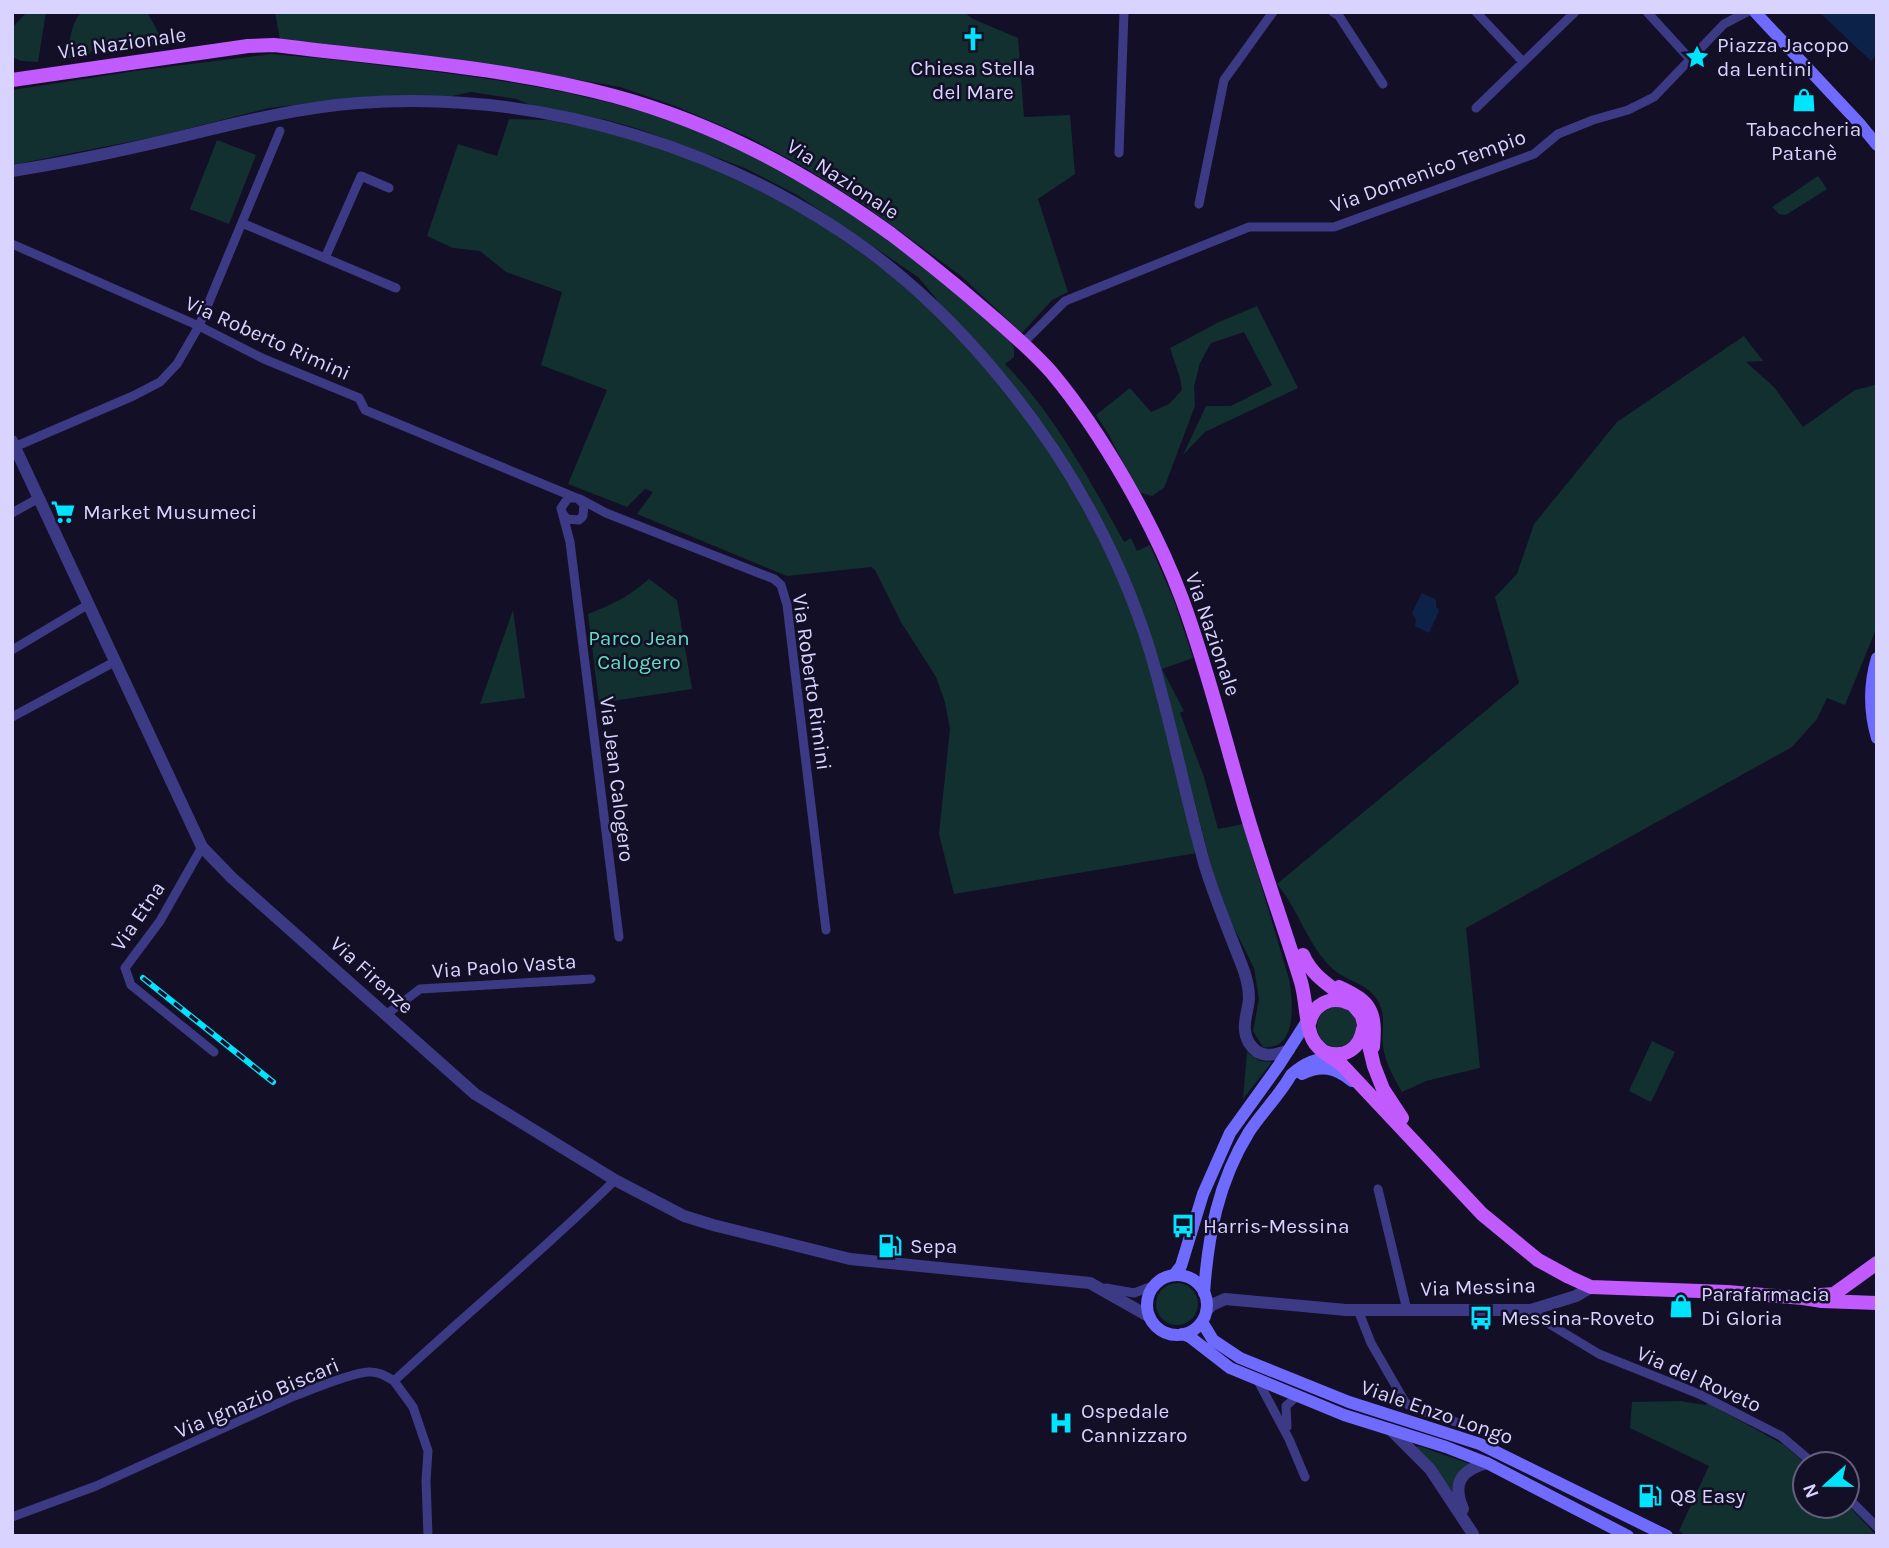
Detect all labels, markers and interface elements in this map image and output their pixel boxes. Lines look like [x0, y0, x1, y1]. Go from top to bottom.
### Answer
street label: Via Nazionale [56, 22, 188, 64]
church icon: Chiesa Stella del Mare [959, 25, 987, 53]
place label: Piazza Jacopo da Lentini [1717, 33, 1849, 81]
place icon: Piazza Jacopo da Lentini [1683, 43, 1711, 71]
place label: Chiesa Stella del Mare [911, 56, 1035, 104]
shop icon: Tabaccheria Patanè [1790, 86, 1818, 114]
place label: Tabaccheria Patanè [1747, 117, 1861, 165]
street label: Via Domenico Tempio [1327, 124, 1529, 218]
street label: Via Nazionale [782, 134, 904, 224]
street label: Via Roberto Rimini [182, 291, 354, 385]
supermarket icon: Market Musumeci [49, 498, 77, 526]
place label: Market Musumeci [83, 500, 257, 524]
street label: Via Nazionale [1181, 569, 1245, 699]
street label: Via Roberto Rimini [788, 592, 836, 772]
park label: Parco Jean Calogero [588, 626, 690, 674]
street label: Via Jean Calogero [595, 695, 639, 863]
street label: Via Etna [106, 877, 170, 955]
street label: Via Firenze [325, 931, 419, 1019]
street label: Via Paolo Vasta [431, 949, 577, 983]
bus stop icon: Harris-Messina [1169, 1212, 1197, 1240]
place label: Harris-Messina [1203, 1214, 1350, 1238]
fuel station icon: Sepa [876, 1232, 904, 1260]
place label: Sepa [910, 1234, 957, 1258]
street label: Via Messina [1420, 1273, 1536, 1301]
place label: Parafarmacia Di Gloria [1701, 1282, 1830, 1330]
shop icon: Parafarmacia Di Gloria [1667, 1292, 1695, 1320]
bus stop icon: Messina-Roveto [1467, 1304, 1495, 1332]
place label: Messina-Roveto [1501, 1306, 1655, 1330]
street label: Via del Roveto [1633, 1341, 1765, 1417]
street label: Via Ignazio Biscari [171, 1353, 343, 1443]
street label: Viale Enzo Longo [1358, 1375, 1516, 1449]
place label: Ospedale Cannizzaro [1081, 1399, 1188, 1447]
hospital icon: Ospedale Cannizzaro [1047, 1409, 1075, 1437]
north arrow [1791, 1450, 1861, 1520]
text: N [1798, 1480, 1824, 1501]
fuel station icon: Q8 Easy [1636, 1482, 1664, 1510]
place label: Q8 Easy [1670, 1484, 1746, 1508]

